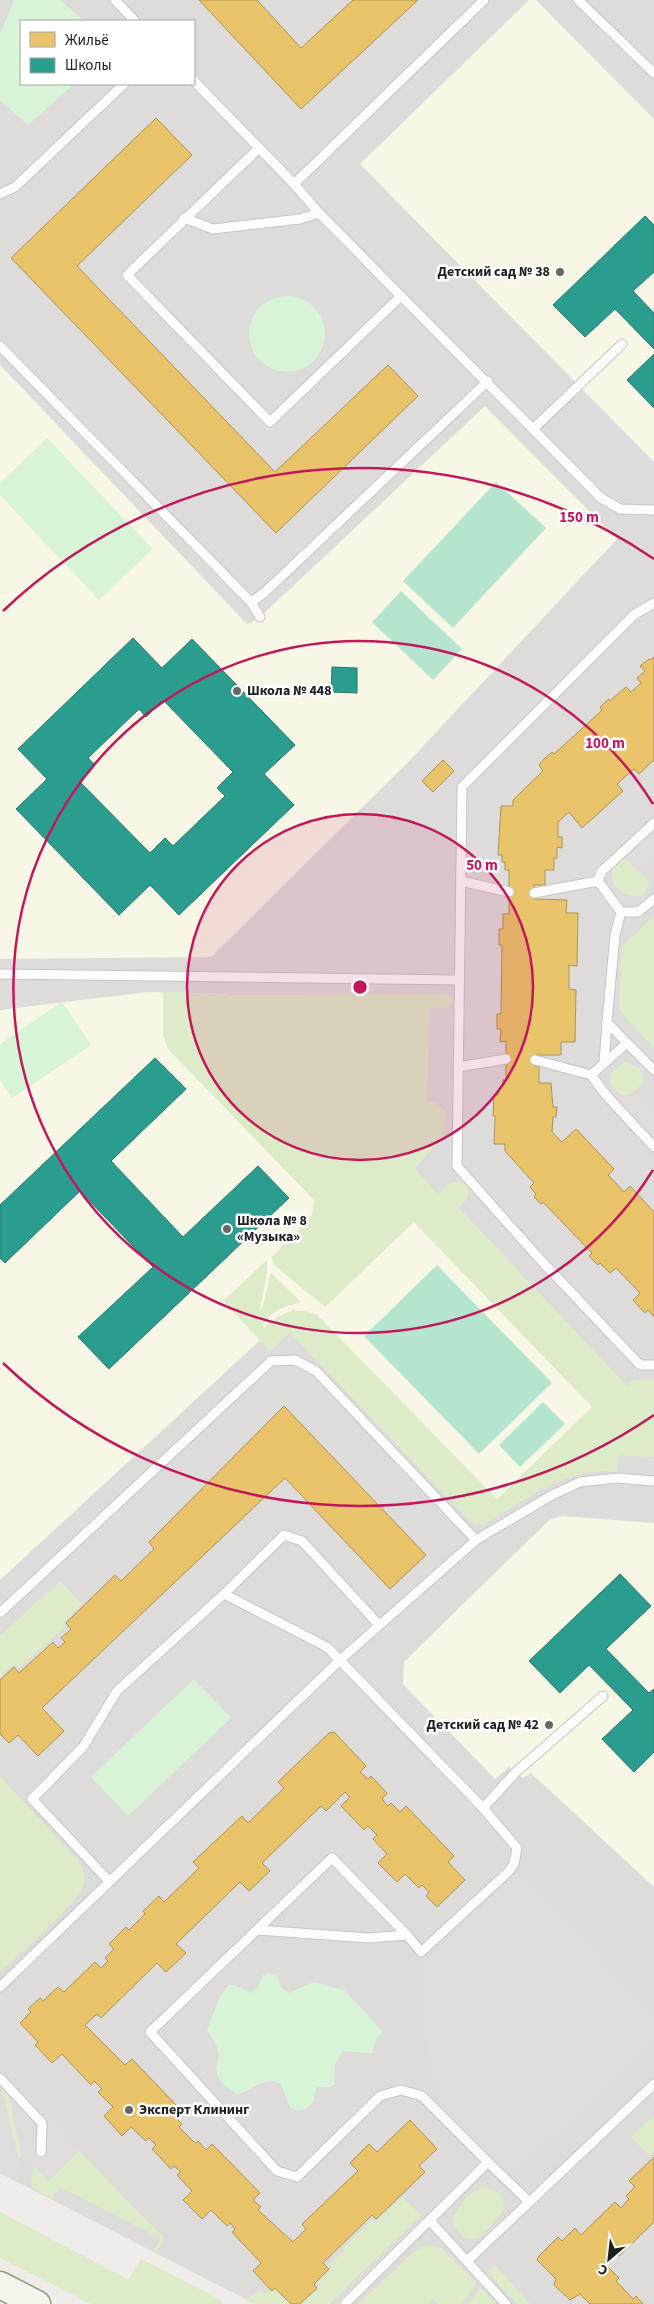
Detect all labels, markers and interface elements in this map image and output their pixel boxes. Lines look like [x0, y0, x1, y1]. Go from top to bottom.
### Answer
legend [20, 20, 195, 85]
text: Жильё [65, 30, 109, 51]
text: Школы [65, 55, 112, 76]
place label: Детский сад № 38 [437, 262, 550, 282]
marker: Детский сад № 38 [554, 266, 566, 278]
text: 150 m [559, 507, 599, 528]
place label: Школа № 448 [247, 681, 332, 701]
marker: Школа № 448 [231, 685, 243, 697]
text: 100 m [585, 733, 625, 754]
text: 50 m [466, 855, 498, 876]
centre of rings [351, 978, 369, 996]
place label: Школа № 8 «Музыка» [237, 1211, 307, 1247]
marker: Школа № 8 «Музыка» [221, 1223, 233, 1235]
place label: Детский сад № 42 [426, 1715, 539, 1735]
marker: Детский сад № 42 [543, 1719, 555, 1731]
place label: Эксперт Клининг [139, 2100, 249, 2120]
marker: Эксперт Клининг [123, 2104, 135, 2116]
north arrow [584, 2234, 634, 2284]
text: С [595, 2259, 612, 2280]

